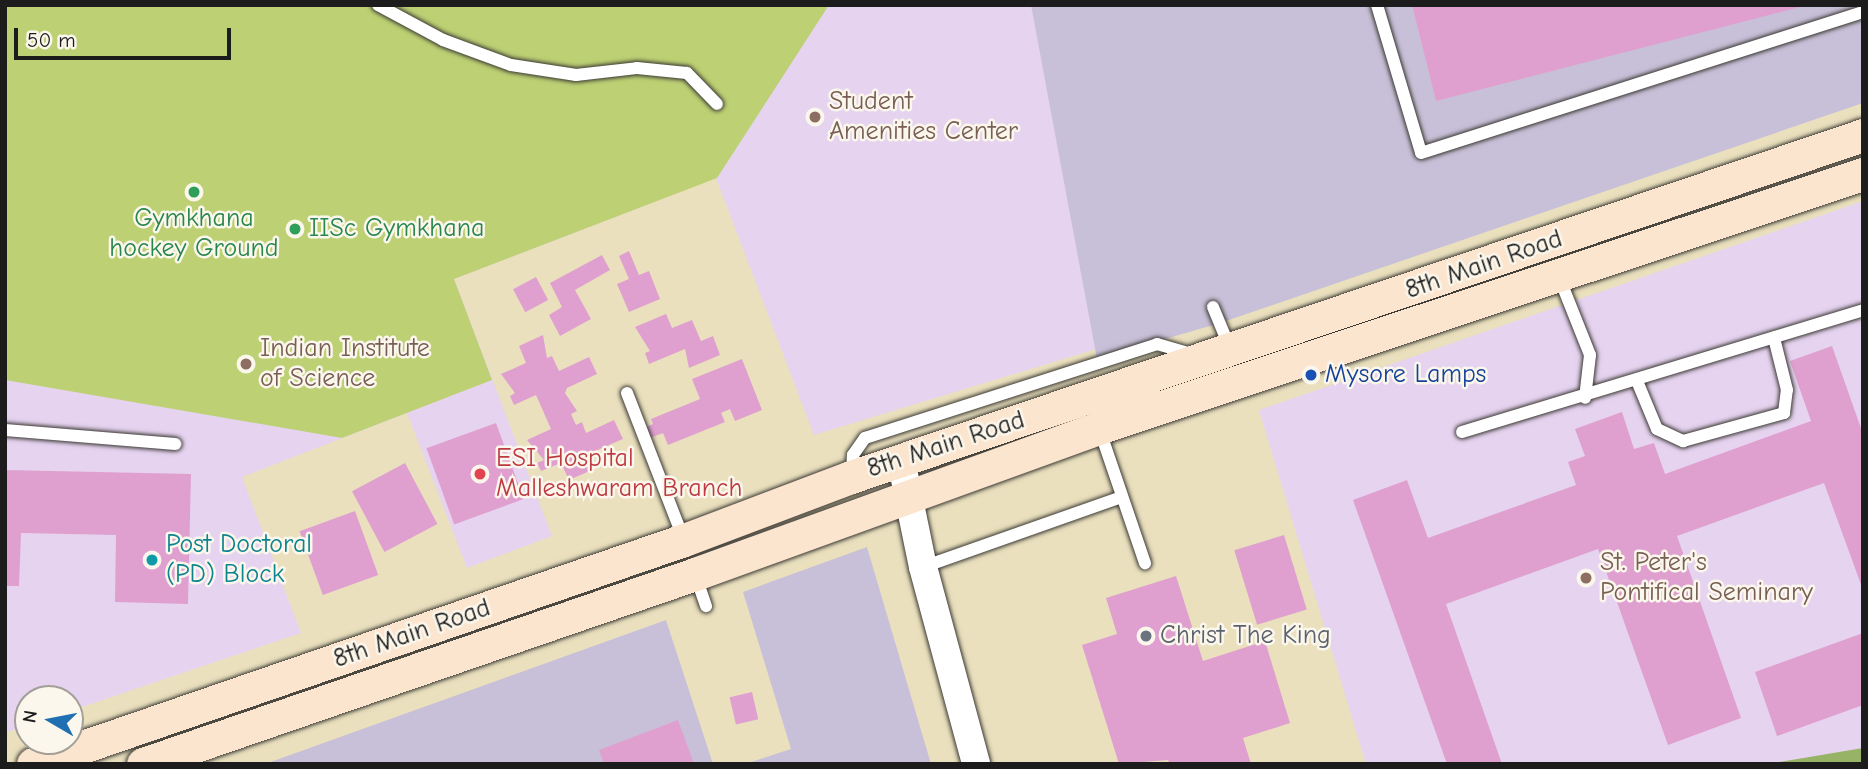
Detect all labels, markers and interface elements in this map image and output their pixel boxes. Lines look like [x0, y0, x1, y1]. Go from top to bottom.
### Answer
scale bar [18, 14, 234, 58]
text: 50 m [27, 28, 76, 52]
place label: Student Amenities Center [829, 86, 1018, 148]
marker: Student Amenities Center [807, 109, 823, 125]
marker: Gymkhana hockey Ground [186, 184, 202, 200]
place label: Gymkhana hockey Ground [109, 203, 279, 264]
place label: IISc Gymkhana [309, 213, 484, 245]
marker: IISc Gymkhana [287, 221, 303, 237]
street label: 8th Main Road [1402, 224, 1566, 306]
place label: Indian Institute of Science [260, 333, 430, 394]
marker: Indian Institute of Science [238, 356, 254, 372]
place label: Mysore Lamps [1325, 359, 1486, 391]
marker: Mysore Lamps [1303, 367, 1319, 383]
street label: 8th Main Road [863, 405, 1029, 485]
place label: ESI Hospital Malleshwaram Branch [496, 443, 743, 504]
marker: ESI Hospital Malleshwaram Branch [470, 464, 490, 484]
place label: Post Doctoral (PD) Block [166, 529, 312, 590]
place label: St. Peter's Pontifical Seminary [1600, 547, 1813, 608]
marker: Post Doctoral (PD) Block [144, 552, 160, 568]
marker: St. Peter's Pontifical Seminary [1578, 570, 1594, 586]
street label: 8th Main Road [330, 593, 494, 675]
place label: Christ The King [1160, 620, 1331, 652]
marker: Christ The King [1138, 628, 1154, 644]
north arrow [14, 685, 84, 755]
text: N [18, 709, 42, 725]

